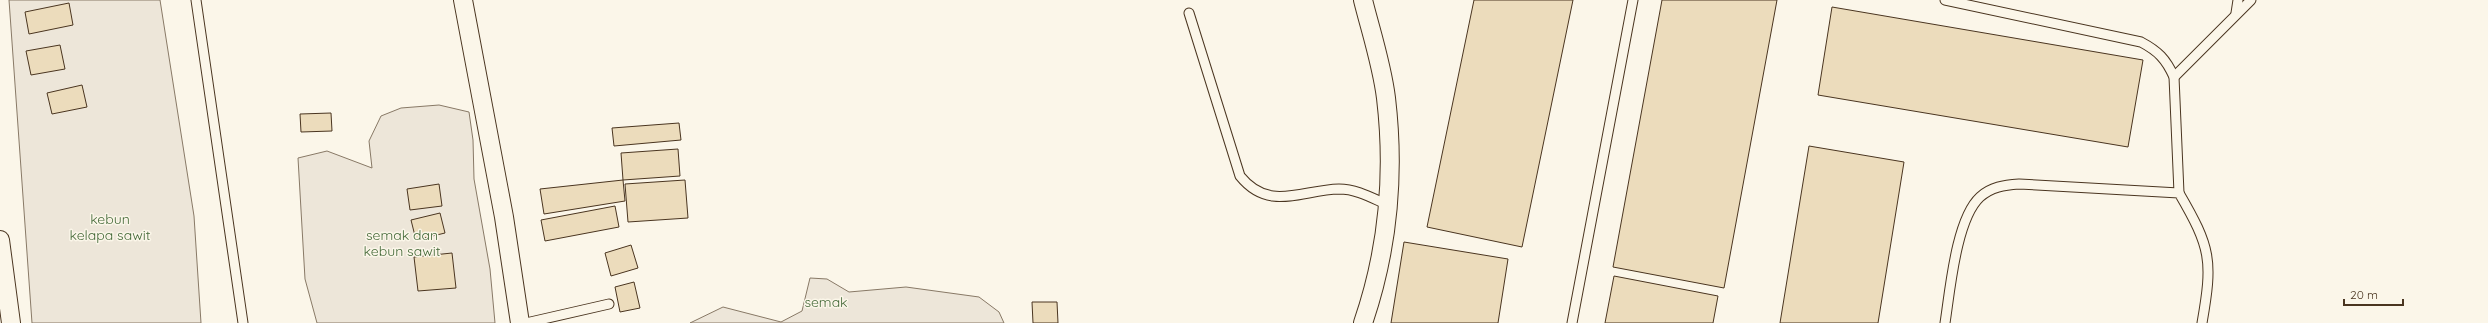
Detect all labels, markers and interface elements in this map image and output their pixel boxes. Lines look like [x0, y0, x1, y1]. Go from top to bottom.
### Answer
park label: kebun kelapa sawit [70, 210, 151, 244]
park label: semak dan kebun sawit [364, 226, 441, 260]
scale bar [2344, 281, 2403, 307]
text: 20 m [2350, 287, 2378, 302]
park label: semak [804, 293, 848, 311]

